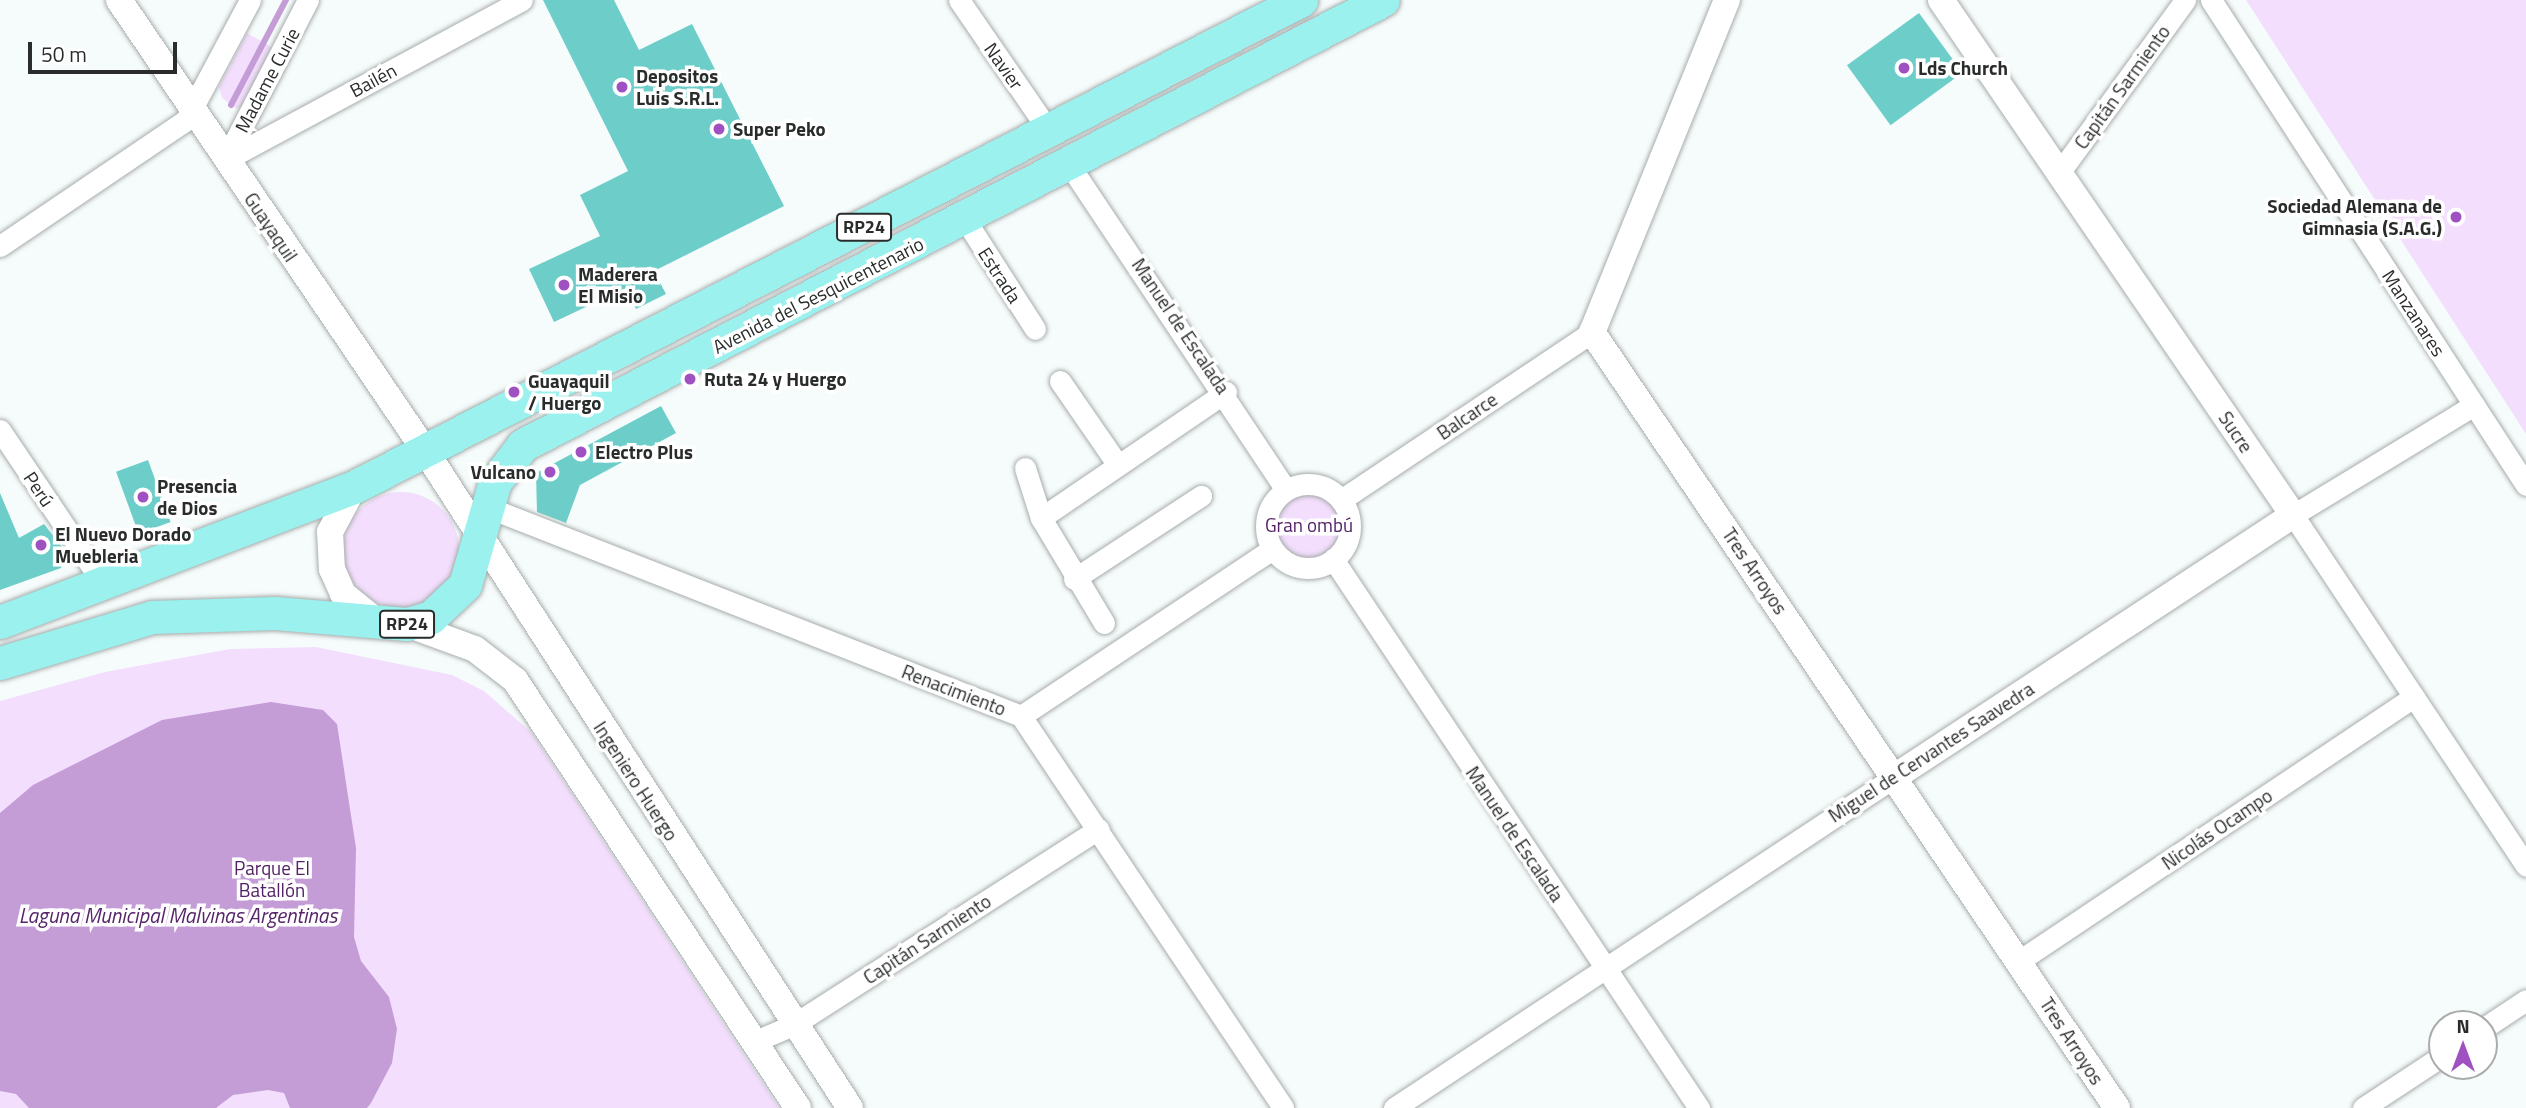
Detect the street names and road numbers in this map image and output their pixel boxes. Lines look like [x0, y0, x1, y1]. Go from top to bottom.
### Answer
street label: Capitán Sarmiento [2069, 21, 2175, 153]
street label: Madame Curie [230, 24, 304, 136]
street label: Navier [980, 38, 1028, 94]
street label: Bailén [346, 58, 400, 102]
street label: Guayaquil [240, 188, 302, 266]
road number: RP24 [836, 212, 892, 242]
street label: Avenida del Sesquicentenario [709, 232, 927, 358]
street label: Estrada [974, 243, 1026, 307]
street label: Manuel de Escalada [1127, 254, 1235, 398]
street label: Manzanares [2378, 266, 2450, 360]
street label: Balcarce [1433, 388, 1501, 444]
street label: Sucre [2214, 407, 2258, 457]
street label: Perú [19, 467, 59, 511]
street label: Tres Arroyos [1718, 523, 1792, 619]
road number: RP24 [379, 610, 435, 638]
street label: Renacimiento [899, 660, 1009, 720]
street label: Miguel de Cervantes Saavedra [1824, 677, 2038, 827]
street label: Ingeniero Huergo [589, 717, 683, 845]
street label: Manuel de Escalada [1461, 762, 1569, 906]
street label: Nicolás Ocampo [2157, 784, 2277, 874]
street label: Capitán Sarmiento [859, 889, 995, 989]
street label: Tres Arroyos [2035, 993, 2109, 1089]

